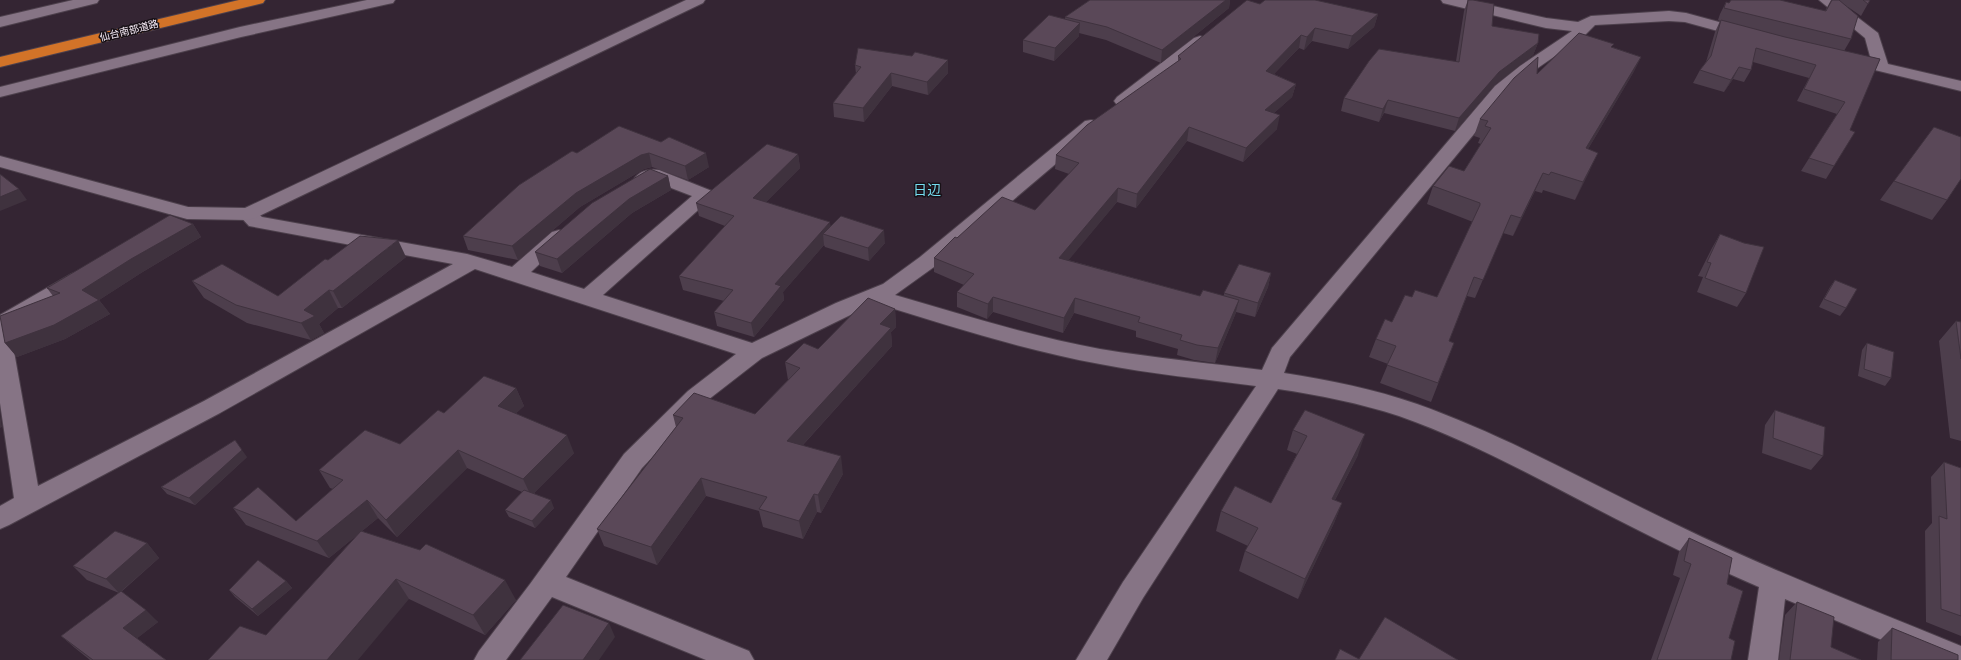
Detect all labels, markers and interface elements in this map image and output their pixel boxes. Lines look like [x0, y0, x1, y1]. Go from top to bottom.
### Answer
street label: 仙台南部道路 [98, 16, 160, 44]
district label: 日辺 [913, 180, 941, 199]

